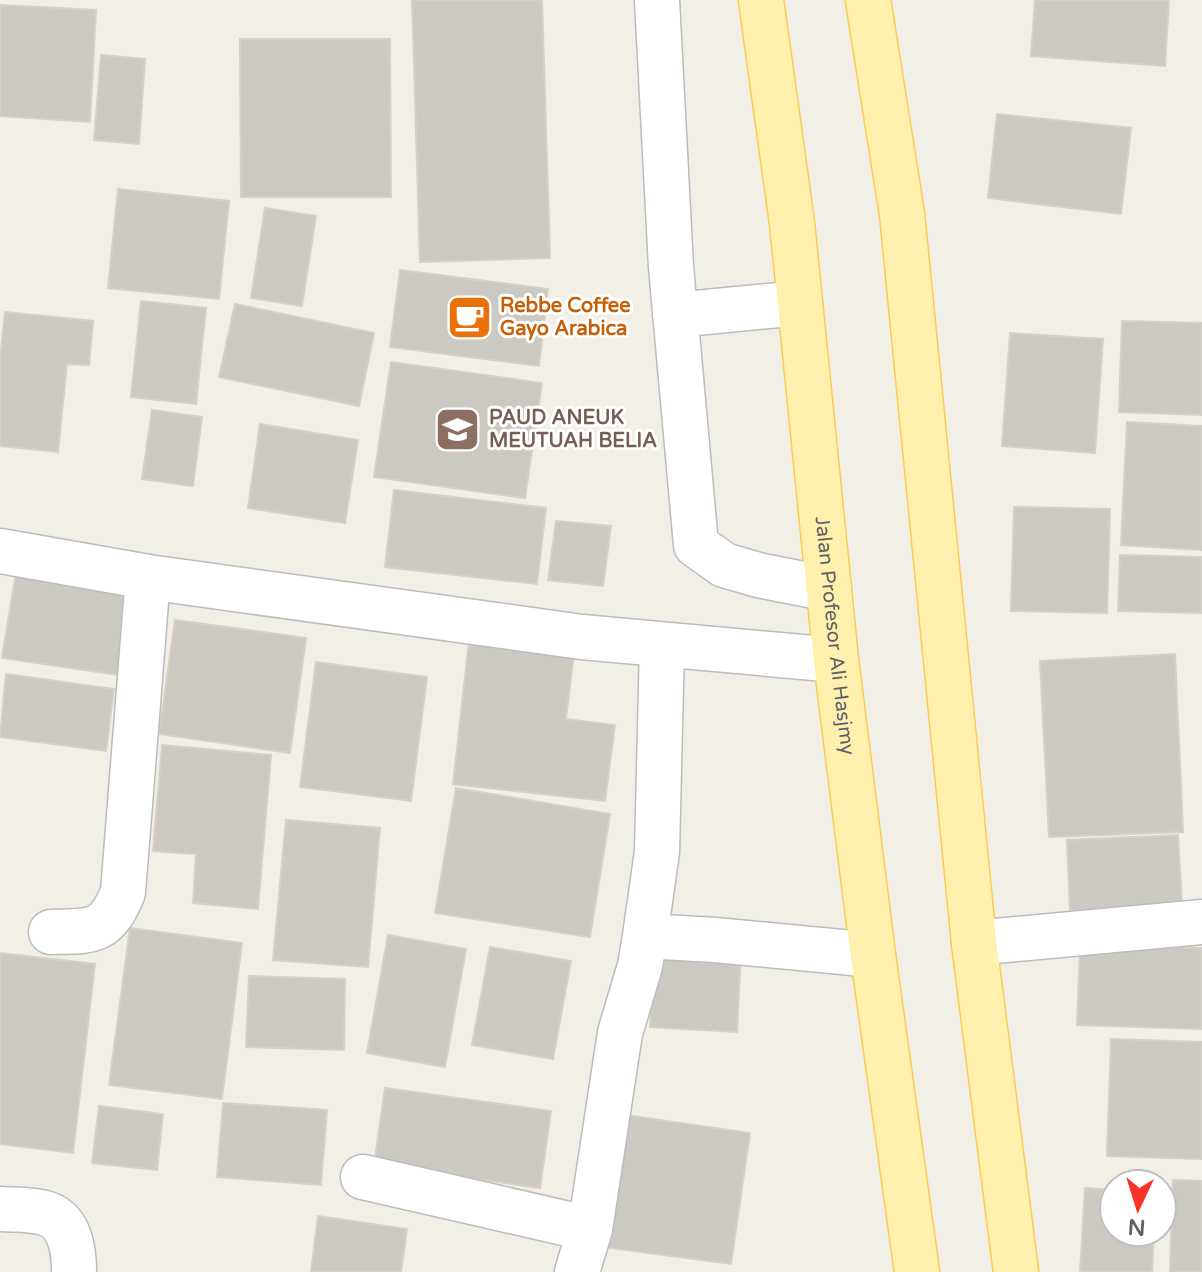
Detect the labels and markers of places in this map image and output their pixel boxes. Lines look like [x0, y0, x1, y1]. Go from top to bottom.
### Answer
cafe icon: Rebbe Coffee Gayo Arabica [445, 294, 493, 342]
place label: Rebbe Coffee Gayo Arabica [500, 294, 631, 341]
school or university icon: PAUD ANEUK MEUTUAH BELIA [434, 406, 482, 454]
place label: PAUD ANEUK MEUTUAH BELIA [489, 406, 657, 453]

